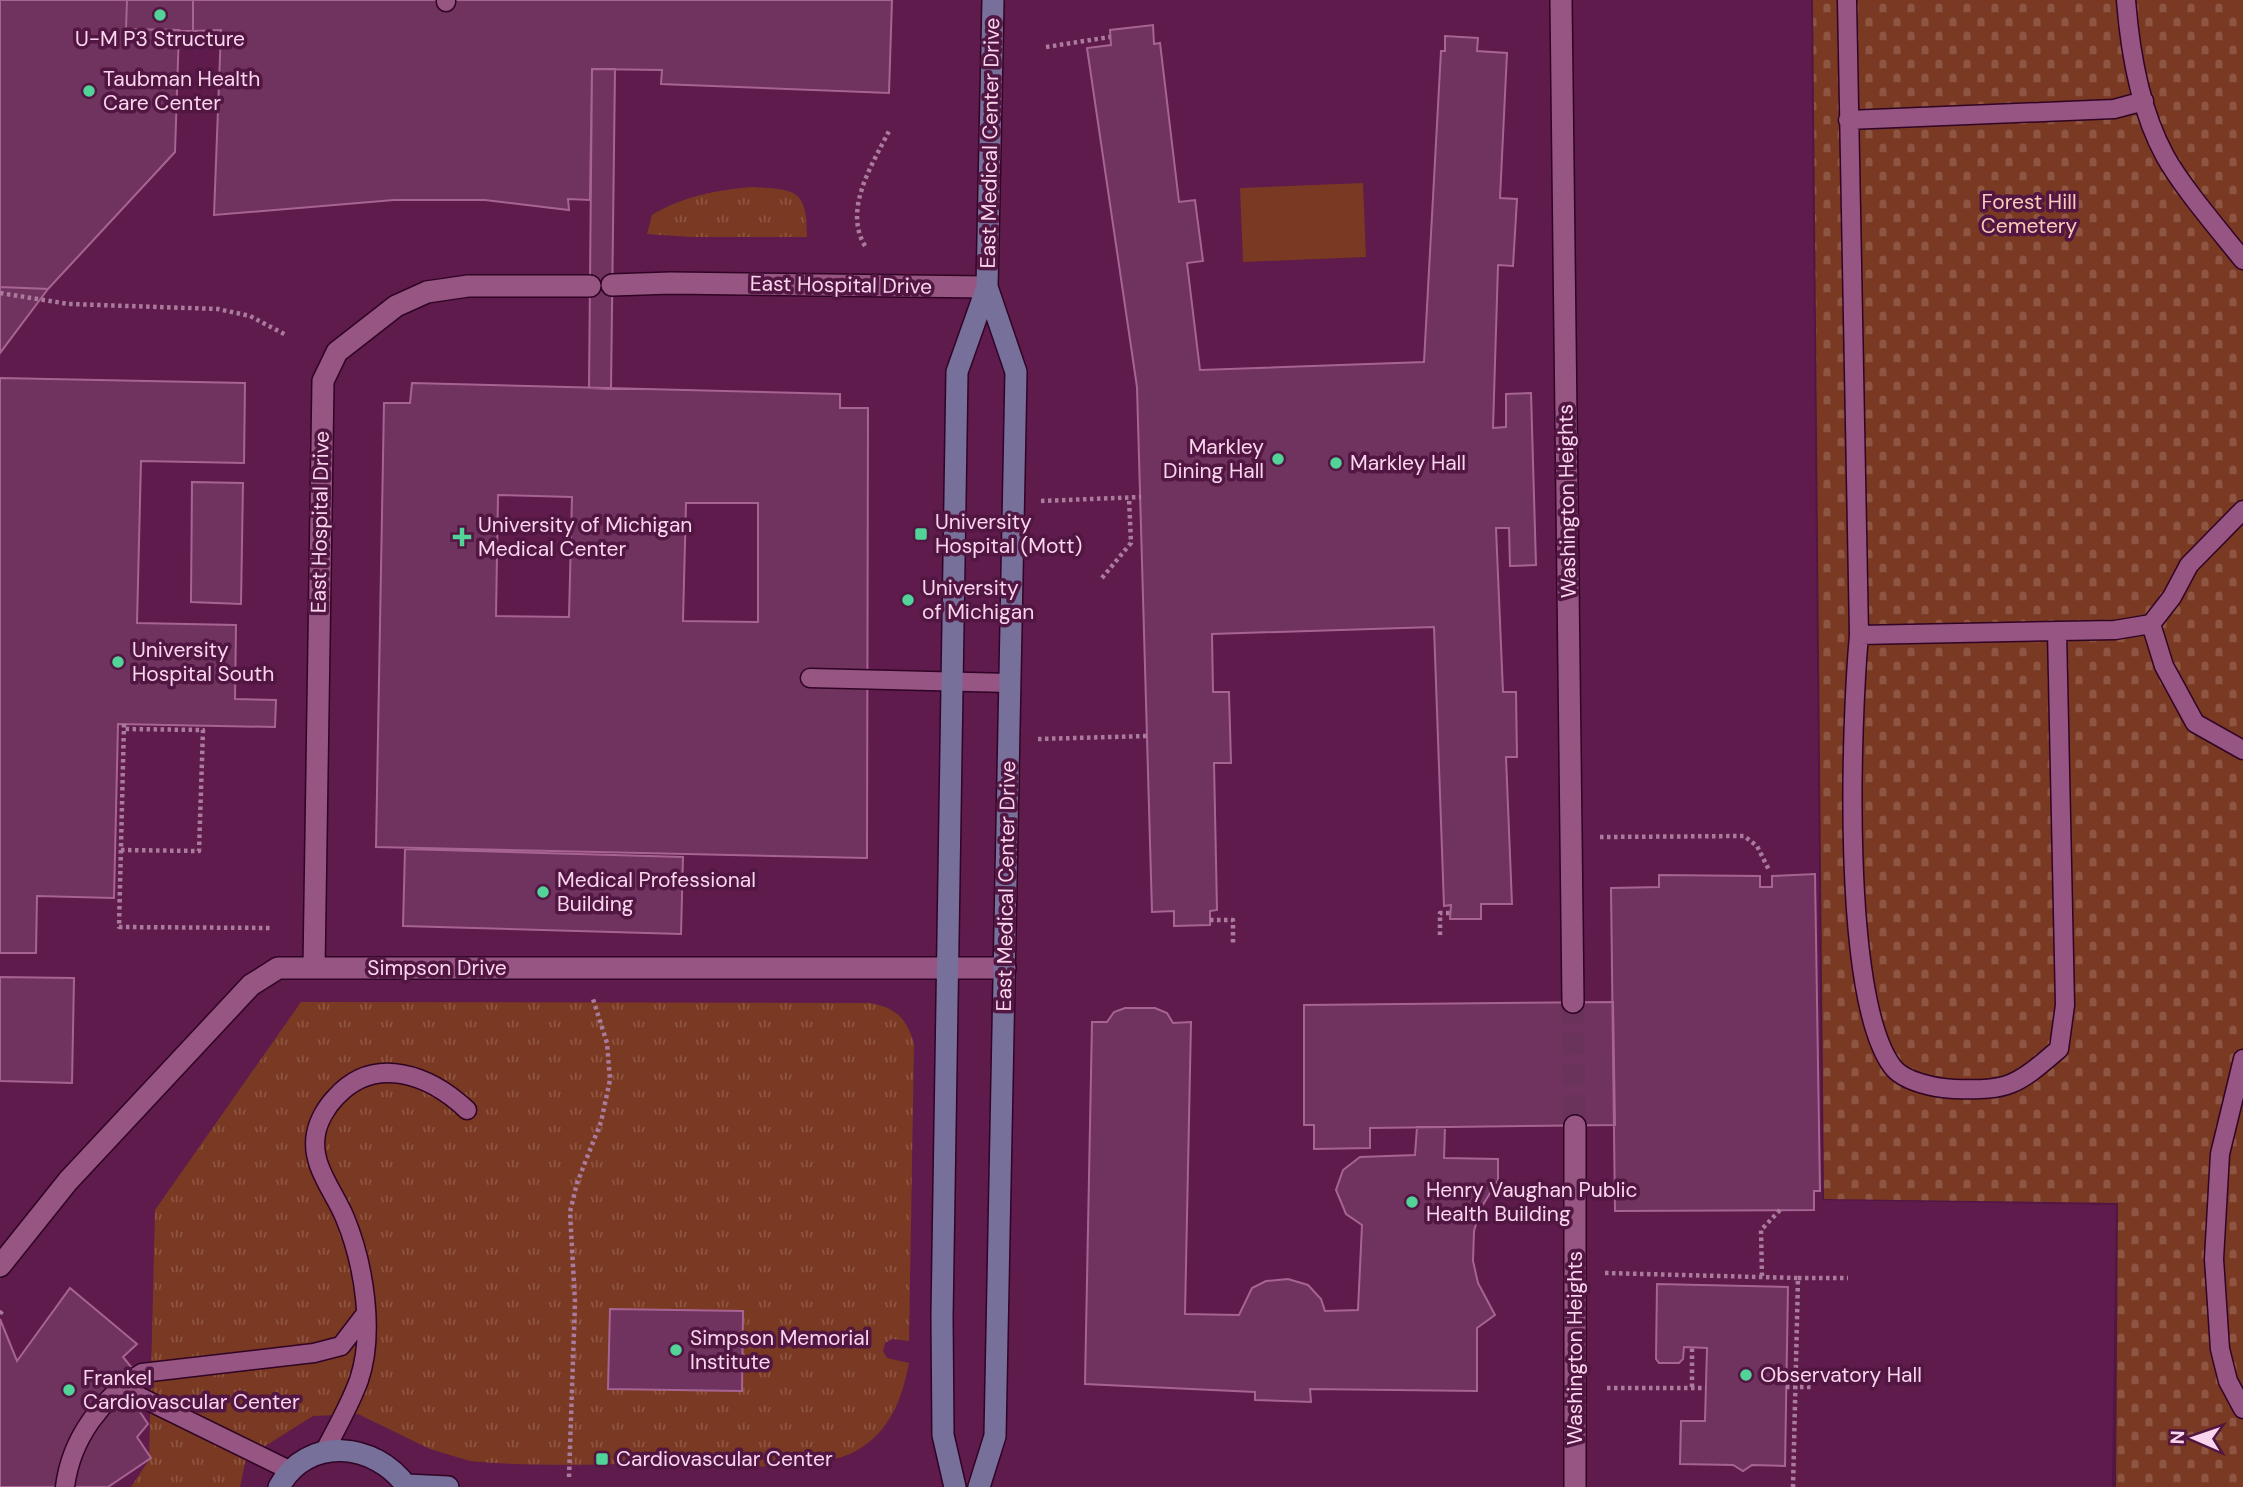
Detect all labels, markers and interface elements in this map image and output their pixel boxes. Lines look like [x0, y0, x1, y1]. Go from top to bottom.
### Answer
marker: U-M P3 Structure [152, 7, 168, 23]
street label: East Medical Center Drive [974, 17, 1006, 269]
place label: U-M P3 Structure [75, 25, 245, 53]
place label: Taubman Health Care Center [103, 65, 260, 117]
marker: Taubman Health Care Center [81, 83, 97, 99]
park label: Forest Hill Cemetery [1981, 188, 2078, 240]
street label: East Hospital Drive [750, 269, 932, 301]
street label: Washington Heights [1551, 404, 1583, 598]
street label: East Hospital Drive [304, 431, 336, 613]
place label: Markley Dining Hall [1163, 433, 1264, 485]
place label: Markley Hall [1350, 449, 1466, 477]
marker: Markley Dining Hall [1270, 451, 1286, 467]
marker: Markley Hall [1328, 455, 1344, 471]
place label: University Hospital (Mott) [935, 508, 1082, 560]
place label: University of Michigan Medical Center [478, 511, 692, 563]
marker: University Hospital (Mott) [913, 526, 929, 542]
marker: University of Michigan Medical Center [452, 527, 472, 547]
place label: University of Michigan [922, 574, 1034, 626]
marker: University of Michigan [900, 592, 916, 608]
place label: University Hospital South [132, 636, 274, 688]
marker: University Hospital South [110, 654, 126, 670]
street label: East Medical Center Drive [990, 760, 1022, 1012]
place label: Medical Professional Building [557, 866, 756, 918]
marker: Medical Professional Building [535, 884, 551, 900]
street label: Simpson Drive [367, 954, 507, 982]
place label: Henry Vaughan Public Health Building [1426, 1176, 1638, 1228]
marker: Henry Vaughan Public Health Building [1404, 1194, 1420, 1210]
street label: Washington Heights [1561, 1251, 1589, 1445]
place label: Simpson Memorial Institute [690, 1324, 869, 1376]
marker: Simpson Memorial Institute [668, 1342, 684, 1358]
place label: Observatory Hall [1760, 1361, 1922, 1389]
place label: Frankel Cardiovascular Center [83, 1364, 300, 1416]
marker: Observatory Hall [1738, 1367, 1754, 1383]
marker: Frankel Cardiovascular Center [61, 1382, 77, 1398]
north arrow [2159, 1403, 2229, 1473]
text: N [2165, 1430, 2190, 1445]
place label: Cardiovascular Center [616, 1445, 833, 1473]
marker: Cardiovascular Center [594, 1451, 610, 1467]

